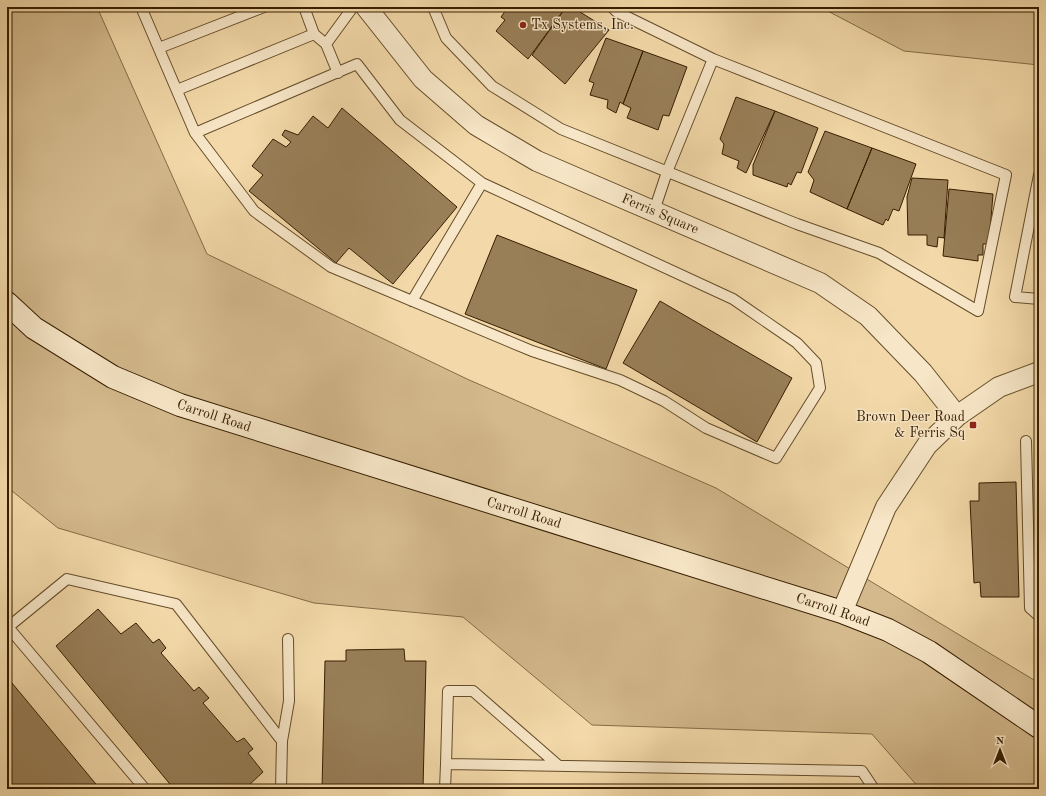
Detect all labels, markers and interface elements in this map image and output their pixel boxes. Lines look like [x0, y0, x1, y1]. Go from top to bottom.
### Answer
place label: Tx Systems, Inc. [531, 18, 634, 32]
marker: Tx Systems, Inc. [518, 20, 528, 30]
street label: Ferris Square [619, 191, 701, 237]
street label: Carroll Road [175, 397, 253, 435]
place label: Brown Deer Road & Ferris Sq [856, 410, 965, 440]
marker: Brown Deer Road & Ferris Sq [968, 420, 978, 430]
street label: Carroll Road [485, 495, 563, 531]
street label: Carroll Road [794, 591, 872, 629]
north arrow [980, 730, 1020, 770]
text: N [996, 736, 1005, 747]

